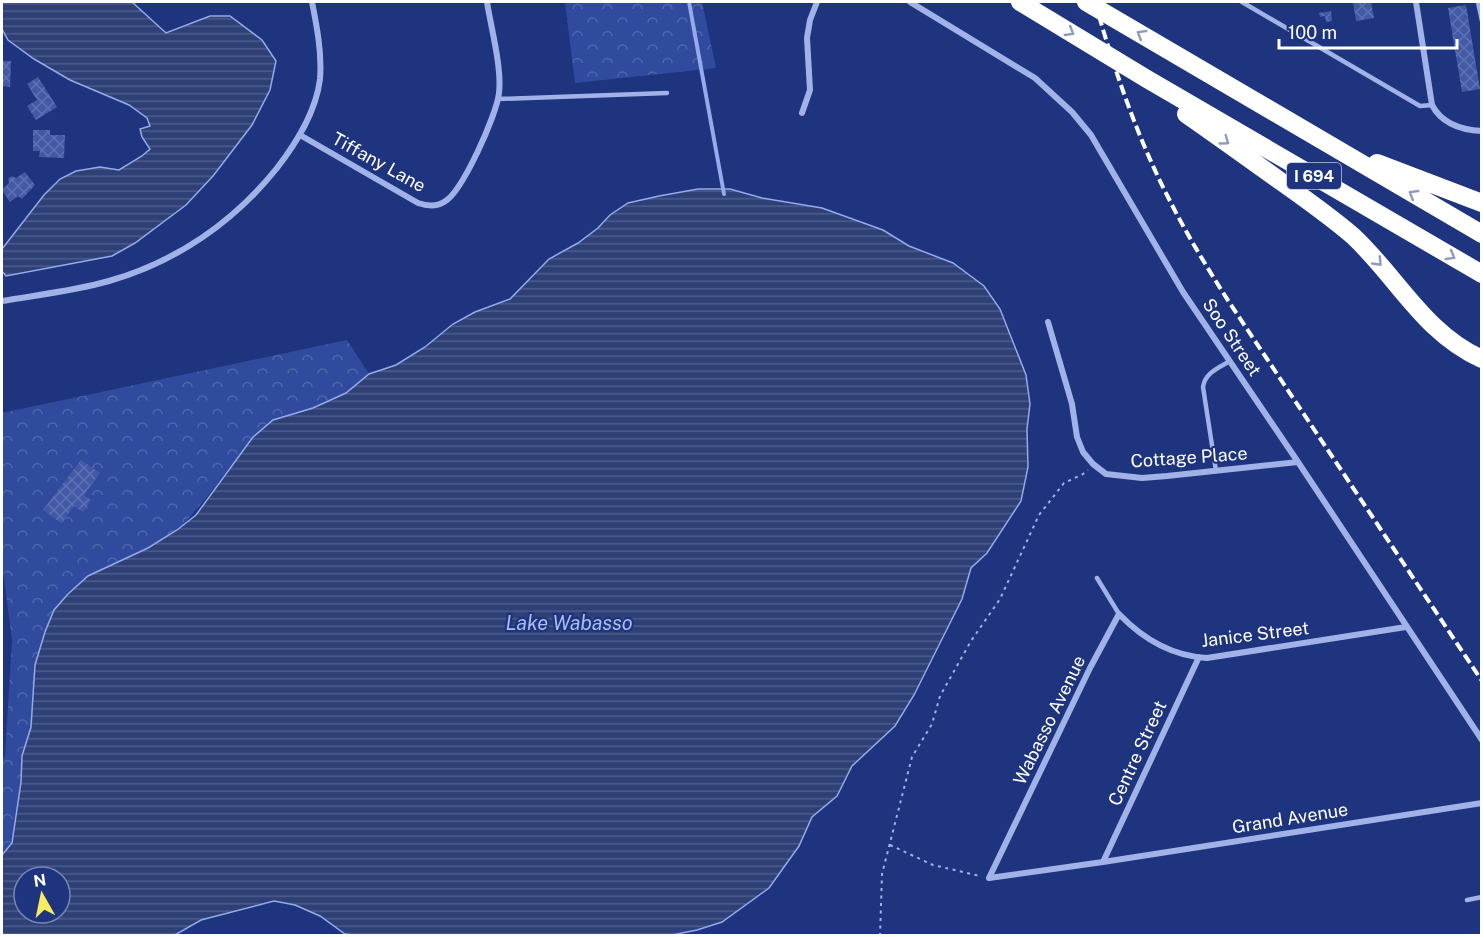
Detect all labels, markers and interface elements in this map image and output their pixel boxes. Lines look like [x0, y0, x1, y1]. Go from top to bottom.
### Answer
scale bar [1279, 12, 1458, 50]
text: 100 m [1288, 22, 1337, 43]
one-way arrow [1064, 24, 1074, 36]
one-way arrow [1137, 30, 1147, 41]
street label: Tiffany Lane [329, 128, 429, 196]
one-way arrow [1218, 134, 1229, 145]
road number: I 694 [1287, 163, 1341, 189]
one-way arrow [1409, 190, 1419, 201]
one-way arrow [1445, 249, 1455, 261]
one-way arrow [1370, 254, 1381, 265]
street label: Soo Street [1198, 294, 1266, 380]
street label: Cottage Place [1130, 442, 1248, 472]
water label: Lake Wabasso [505, 611, 633, 635]
street label: Janice Street [1200, 617, 1310, 651]
street label: Wabasso Avenue [1009, 652, 1089, 788]
street label: Centre Street [1104, 697, 1170, 809]
street label: Grand Avenue [1230, 798, 1350, 838]
north arrow [12, 865, 72, 925]
text: N [32, 870, 47, 891]

